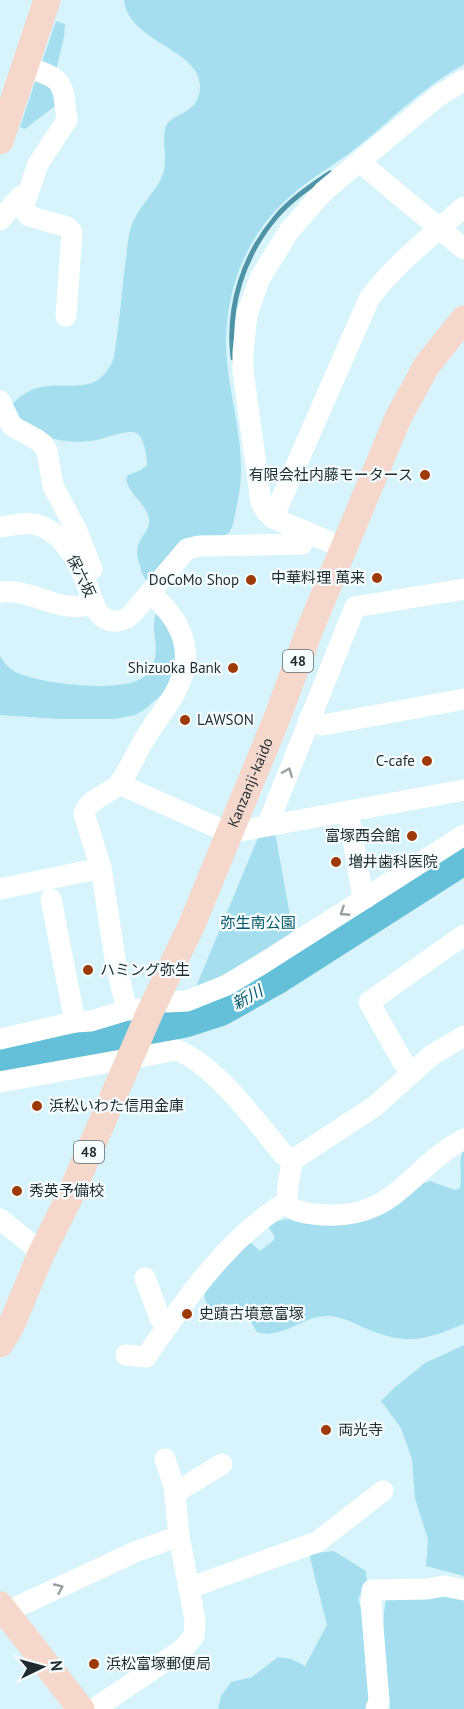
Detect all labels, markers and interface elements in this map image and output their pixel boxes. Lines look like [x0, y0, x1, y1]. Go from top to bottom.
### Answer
place label: 有限会社内藤モータース [249, 465, 413, 484]
marker: 有限会社内藤モータース [418, 468, 432, 482]
street label: 保六坂 [63, 551, 100, 600]
place label: 中華料理 萬来 [271, 568, 365, 587]
place label: DoCoMo Shop [149, 570, 239, 589]
marker: 中華料理 萬来 [370, 571, 384, 585]
marker: DoCoMo Shop [244, 573, 258, 587]
road number: 48 [283, 650, 313, 672]
place label: Shizuoka Bank [128, 658, 222, 677]
marker: Shizuoka Bank [226, 661, 240, 675]
place label: LAWSON [197, 710, 254, 729]
marker: LAWSON [178, 713, 192, 727]
street label: Kanzanji-kaido [223, 735, 277, 830]
place label: C-cafe [376, 751, 415, 770]
marker: C-cafe [420, 754, 434, 768]
one-way arrow [281, 768, 293, 779]
place label: 富塚西会館 [325, 826, 400, 845]
marker: 富塚西会館 [405, 829, 419, 843]
place label: 増井歯科医院 [348, 852, 438, 871]
marker: 増井歯科医院 [329, 855, 343, 869]
one-way arrow [340, 905, 351, 916]
park label: 弥生南公園 [220, 913, 296, 932]
place label: ハミング弥生 [100, 960, 190, 979]
marker: ハミング弥生 [81, 963, 95, 977]
water label: 新川 [228, 980, 268, 1014]
place label: 浜松いわた信用金庫 [49, 1096, 184, 1115]
marker: 浜松いわた信用金庫 [30, 1099, 44, 1113]
road number: 48 [74, 1141, 104, 1163]
place label: 秀英予備校 [29, 1181, 104, 1200]
marker: 秀英予備校 [10, 1184, 24, 1198]
place label: 史蹟古墳意富塚 [199, 1304, 304, 1323]
marker: 史蹟古墳意富塚 [180, 1307, 194, 1321]
place label: 両光寺 [338, 1420, 383, 1439]
marker: 両光寺 [319, 1423, 333, 1437]
one-way arrow [53, 1584, 64, 1596]
north arrow [12, 1637, 72, 1697]
place label: 浜松富塚郵便局 [106, 1654, 211, 1673]
marker: 浜松富塚郵便局 [87, 1657, 101, 1671]
text: N [47, 1660, 67, 1672]

